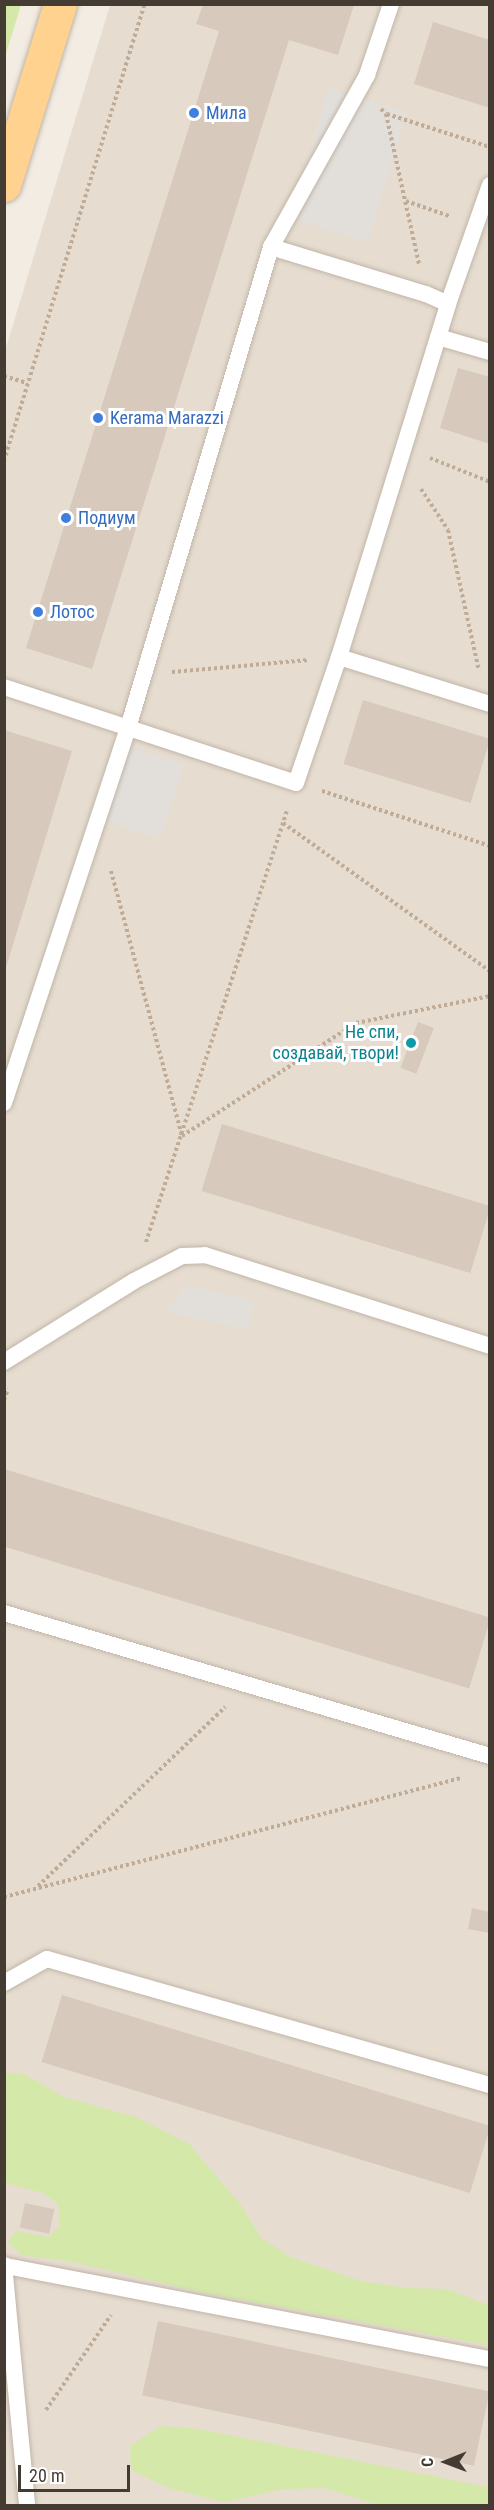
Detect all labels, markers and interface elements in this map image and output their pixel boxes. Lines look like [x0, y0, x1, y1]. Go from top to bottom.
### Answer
place label: Мила [206, 102, 247, 124]
marker: Мила [187, 106, 201, 120]
place label: Kerama Marazzi [110, 407, 224, 429]
marker: Kerama Marazzi [91, 411, 105, 425]
place label: Подиум [78, 507, 136, 529]
marker: Подиум [59, 511, 73, 525]
place label: Лотос [50, 601, 95, 623]
marker: Лотос [31, 605, 45, 619]
place label: Не спи, создавай, твори! [273, 1022, 399, 1064]
marker: Не спи, создавай, твори! [404, 1036, 418, 1050]
north arrow [416, 2432, 476, 2492]
scale bar [21, 2453, 134, 2491]
text: С [418, 2458, 437, 2467]
text: 20 m [29, 2465, 64, 2486]

